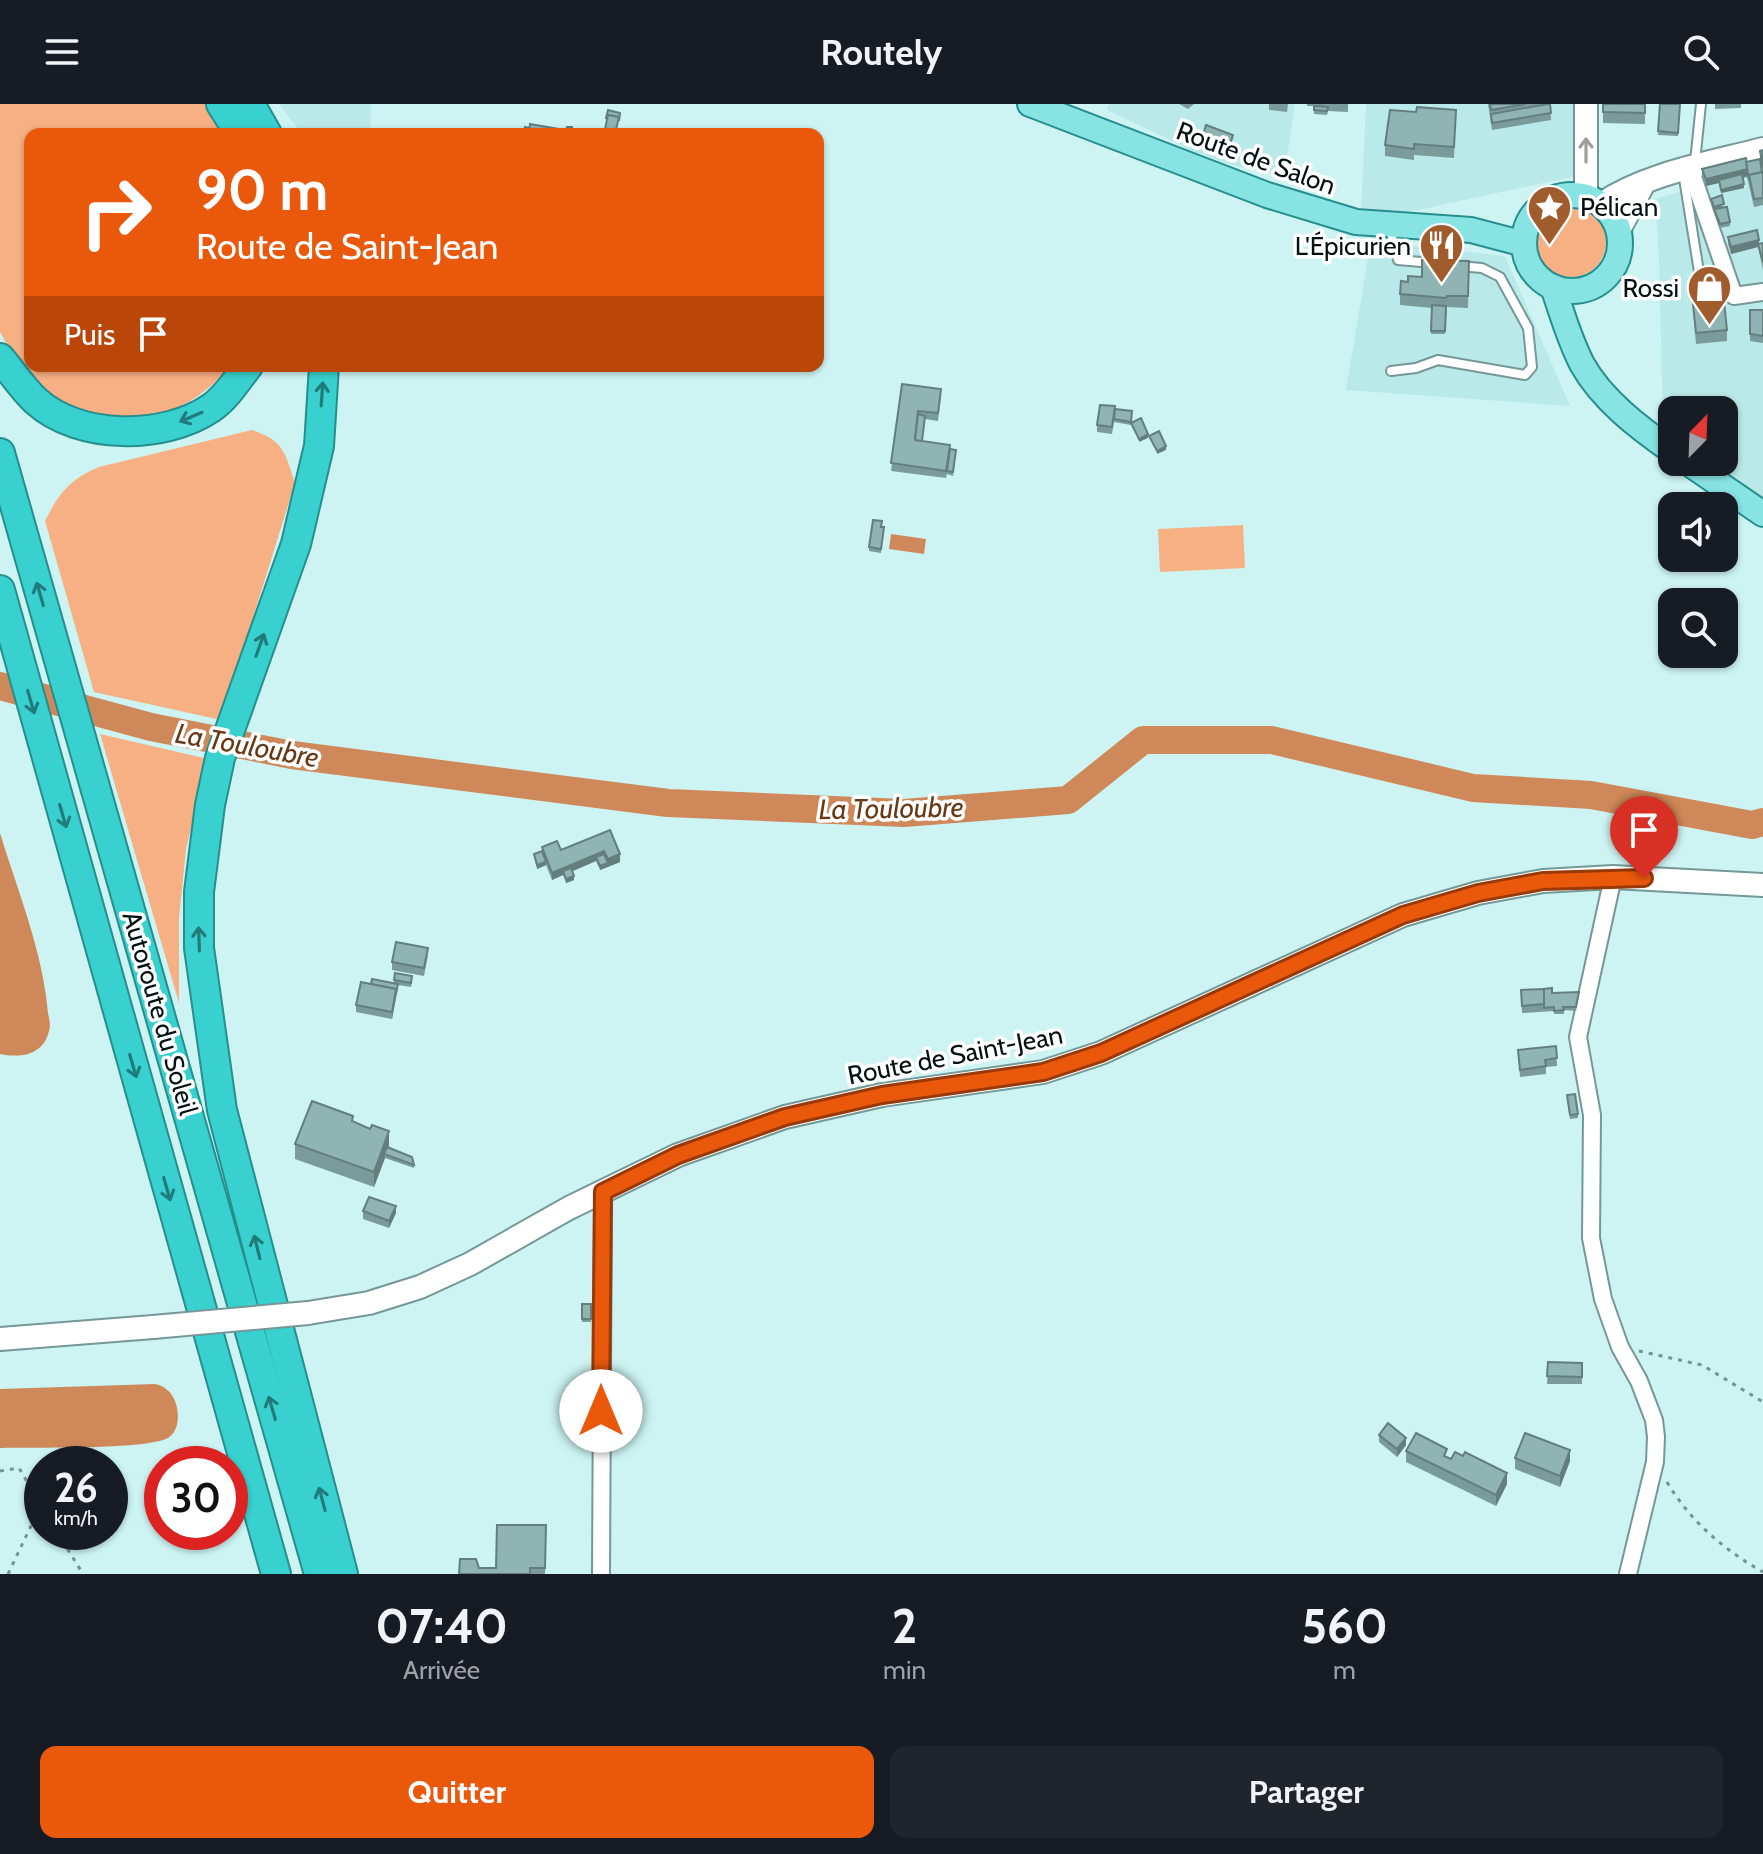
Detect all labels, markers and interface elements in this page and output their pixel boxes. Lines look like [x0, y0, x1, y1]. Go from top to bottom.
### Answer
icon: menu [40, 30, 84, 74]
text: Routely [821, 30, 942, 74]
icon: search [1679, 30, 1723, 74]
street label: Route de Salon [1172, 114, 1340, 202]
one-way arrow [1578, 137, 1594, 164]
text: 90 m [196, 156, 328, 224]
icon: right [64, 160, 168, 264]
place icon: Pélican [1525, 183, 1573, 246]
place label: Pélican [1580, 191, 1658, 223]
restaurant icon: L'Épicurien [1418, 222, 1466, 285]
text: Route de Saint-Jean [196, 224, 498, 268]
place label: L'Épicurien [1295, 230, 1411, 262]
shop icon: Rossi [1686, 264, 1734, 327]
place label: Rossi [1622, 272, 1679, 304]
icon: arrive [131, 312, 175, 356]
text: Puis [64, 316, 115, 353]
one-way arrow [315, 381, 330, 408]
north arrow [1658, 396, 1738, 476]
map controls [1658, 396, 1738, 668]
one-way arrow [179, 410, 204, 425]
button: sound [1658, 492, 1738, 572]
one-way arrow [31, 582, 46, 608]
button: search [1658, 588, 1738, 668]
one-way arrow [254, 633, 268, 658]
one-way arrow [24, 688, 39, 714]
water label: La Touloubre [173, 716, 321, 774]
water label: La Touloubre [818, 790, 964, 826]
pin [1610, 796, 1678, 878]
one-way arrow [56, 802, 71, 828]
icon: arrive [1622, 808, 1666, 852]
street label: Autoroute du Soleil [116, 908, 204, 1118]
one-way arrow [192, 926, 207, 953]
street label: Route de Saint-Jean [845, 1018, 1065, 1092]
one-way arrow [126, 1053, 141, 1079]
one-way arrow [161, 1175, 176, 1201]
one-way arrow [249, 1235, 264, 1260]
position arrow [559, 1369, 643, 1453]
one-way arrow [264, 1395, 279, 1421]
speed limit sign: 30 [144, 1446, 248, 1550]
text: 26 [54, 1463, 98, 1512]
one-way arrow [314, 1486, 329, 1512]
text: km/h [54, 1506, 98, 1530]
text: 07:40 [375, 1597, 508, 1655]
text: 2 [892, 1597, 917, 1655]
text: 560 [1301, 1597, 1388, 1655]
text: Arrivée [403, 1654, 480, 1686]
text: min [883, 1654, 926, 1686]
text: m [1333, 1654, 1356, 1686]
button: Quitter [40, 1746, 874, 1838]
button: Partager [890, 1746, 1723, 1838]

